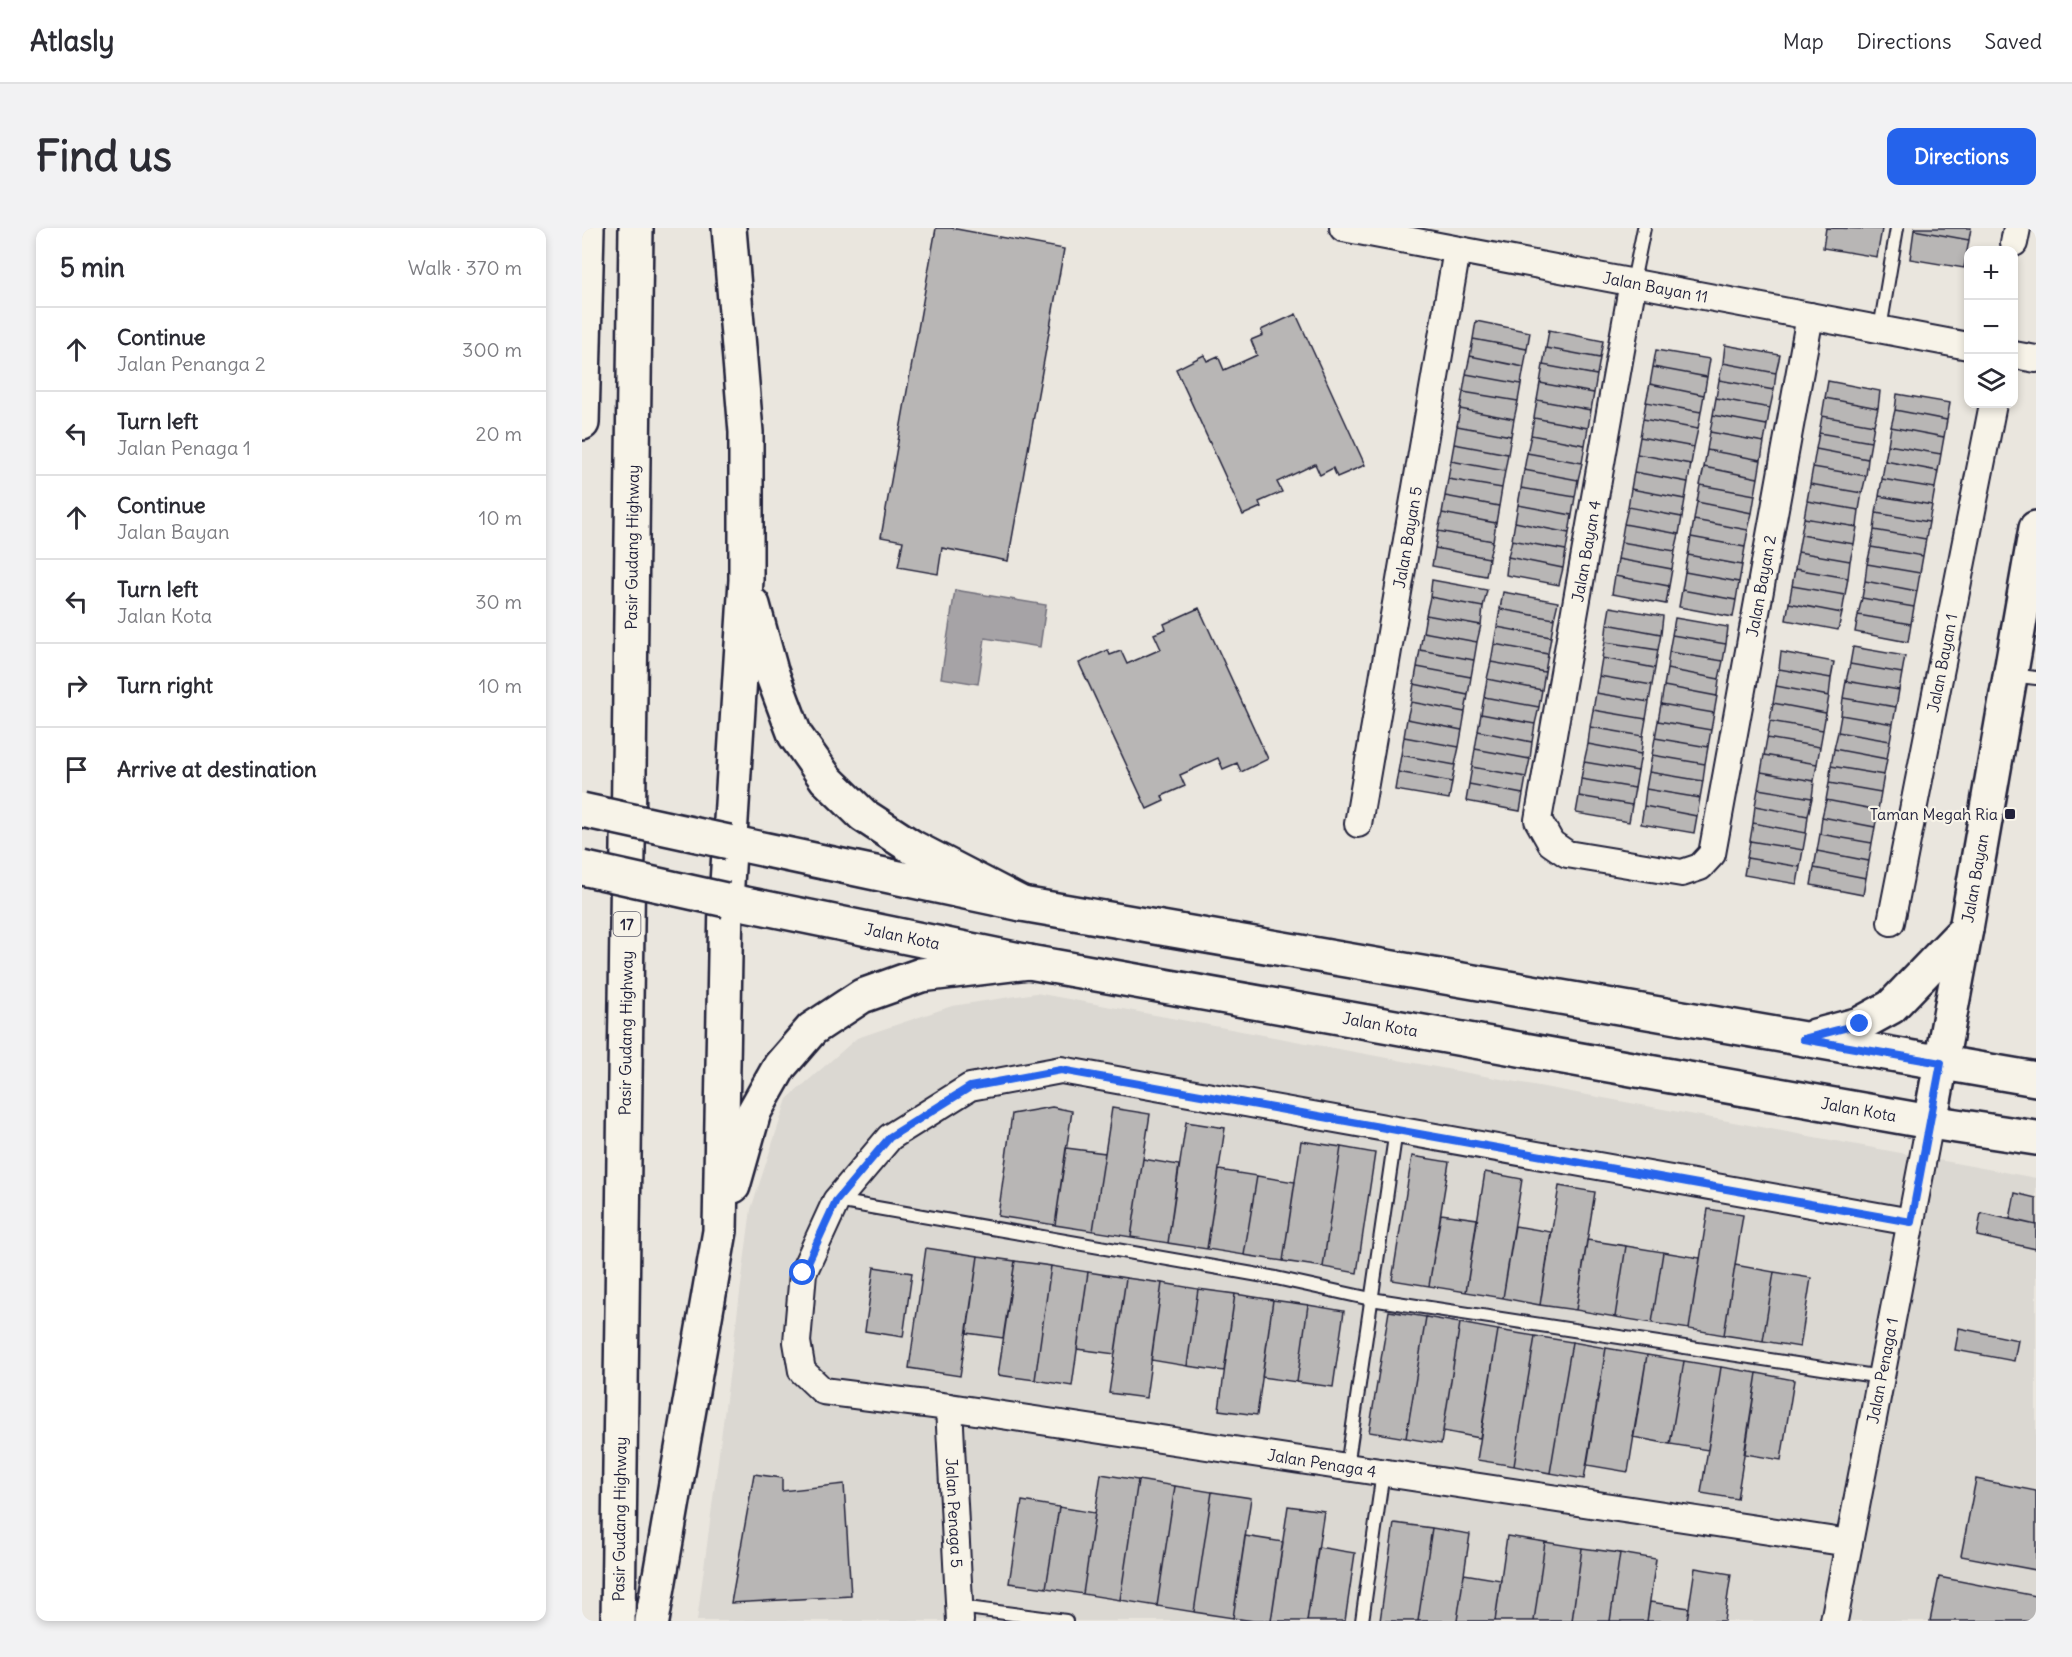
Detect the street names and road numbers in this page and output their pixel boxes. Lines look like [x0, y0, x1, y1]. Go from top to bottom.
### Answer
street label: Jalan Bayan 11 [1601, 267, 1710, 307]
street label: Pasir Gudang Highway [621, 465, 643, 630]
street label: Jalan Bayan 5 [1389, 485, 1426, 590]
street label: Jalan Bayan 4 [1567, 498, 1605, 604]
street label: Jalan Bayan 2 [1742, 533, 1780, 638]
street label: Jalan Bayan 1 [1923, 612, 1962, 714]
street label: Jalan Bayan [1957, 832, 1992, 924]
road number: 17 [614, 912, 640, 936]
street label: Jalan Kota [863, 919, 942, 954]
street label: Pasir Gudang Highway [615, 950, 637, 1116]
street label: Jalan Kota [1341, 1008, 1419, 1041]
street label: Jalan Kota [1819, 1093, 1898, 1126]
street label: Jalan Penaga 1 [1862, 1316, 1902, 1425]
street label: Pasir Gudang Highway [608, 1436, 630, 1602]
street label: Jalan Penaga 4 [1266, 1445, 1378, 1481]
street label: Jalan Penaga 5 [942, 1457, 967, 1568]

